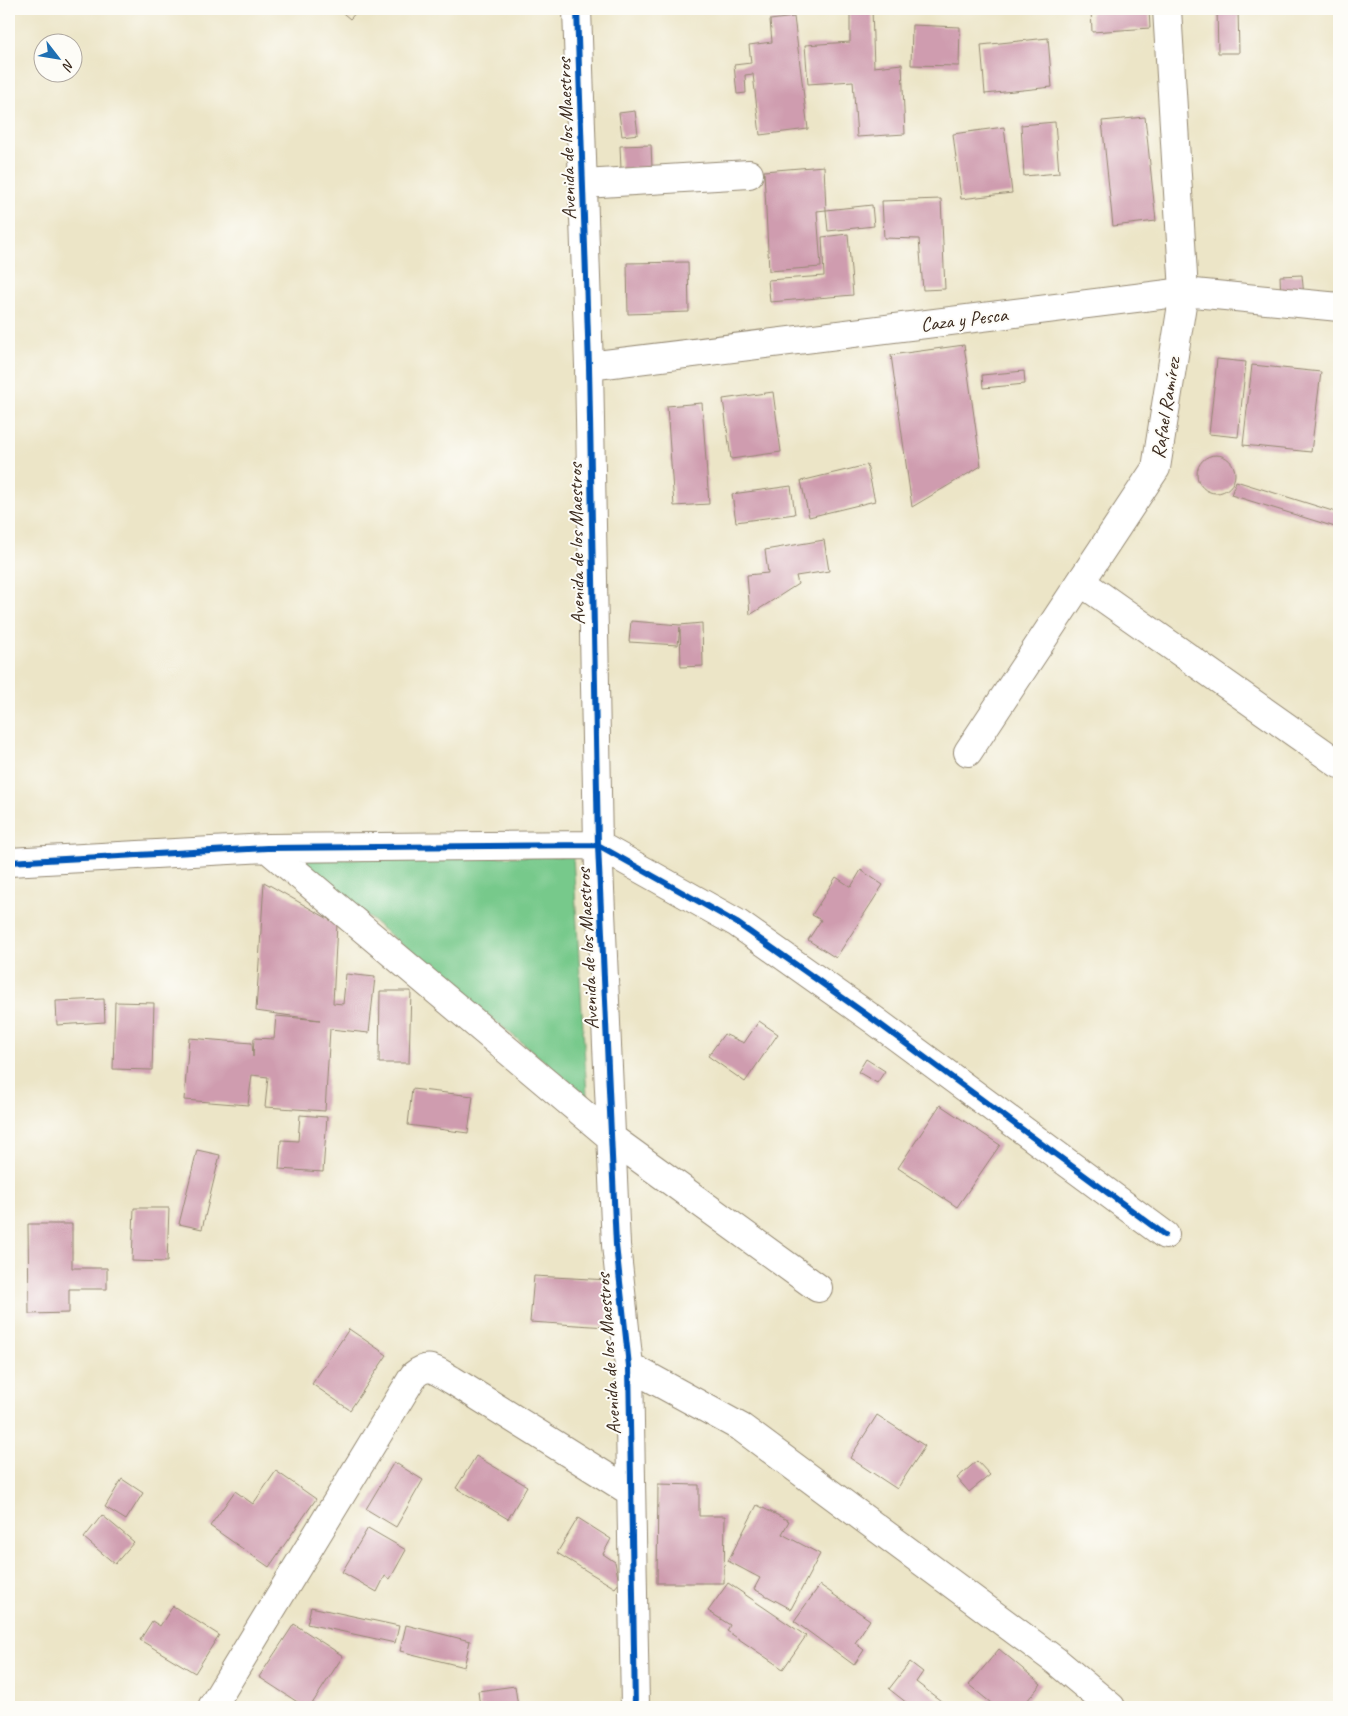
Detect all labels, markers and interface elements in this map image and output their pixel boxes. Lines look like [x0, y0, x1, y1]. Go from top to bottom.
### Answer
north arrow [32, 32, 82, 82]
text: N [58, 56, 78, 75]
street label: Avenida de los Maestros [551, 56, 582, 220]
street label: Caza y Pesca [919, 302, 1010, 337]
street label: Rafael Ramírez [1145, 354, 1186, 460]
street label: Avenida de los Maestros [563, 461, 590, 625]
street label: Avenida de los Maestros [571, 865, 604, 1030]
street label: Avenida de los Maestros [590, 1270, 627, 1435]

